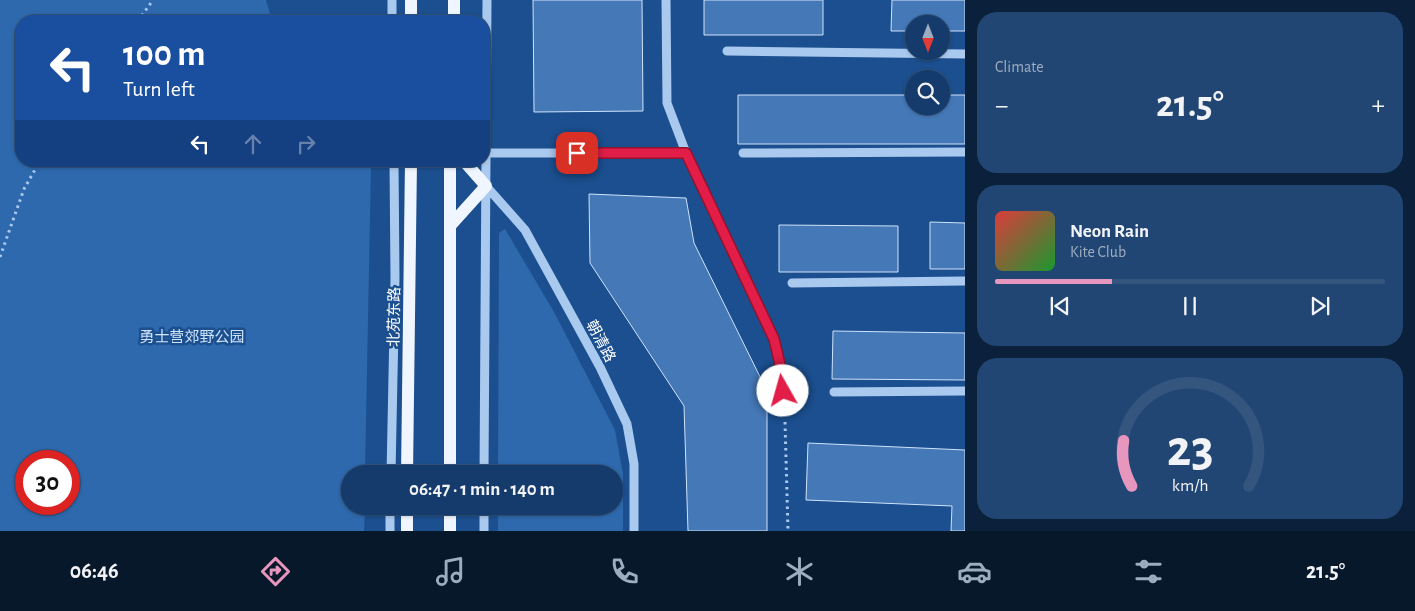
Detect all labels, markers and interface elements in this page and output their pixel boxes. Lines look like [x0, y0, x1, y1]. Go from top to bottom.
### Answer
north arrow [905, 15, 950, 60]
map controls [905, 15, 950, 115]
icon: left [40, 35, 105, 100]
text: 100 m [123, 37, 206, 72]
text: Climate [995, 59, 1044, 75]
button: search [905, 70, 950, 115]
text: Turn left [123, 78, 195, 100]
text: 21.5° [1156, 86, 1224, 124]
text: − [995, 92, 1008, 120]
text: + [1372, 92, 1385, 120]
icon: left [186, 130, 214, 158]
icon: ahead [239, 130, 267, 158]
icon: right [292, 130, 320, 158]
pin [556, 132, 598, 174]
icon: arrive [563, 139, 591, 167]
text: Neon Rain [1070, 222, 1149, 241]
text: Kite Club [1070, 244, 1126, 260]
street label: 北苑东路 [384, 287, 403, 347]
icon: previous [1046, 292, 1074, 320]
icon: pause [1176, 292, 1204, 320]
icon: next [1306, 292, 1334, 320]
street label: 朝清路 [583, 317, 619, 365]
park label: 勇士营郊野公园 [139, 329, 245, 345]
position arrow [756, 364, 808, 416]
text: 23 [1167, 423, 1213, 475]
speed limit sign: 30 [15, 450, 80, 515]
text: km/h [1172, 477, 1208, 495]
text: 06:47 · 1 min · 140 m [409, 480, 555, 499]
icon: directions [258, 554, 293, 589]
icon: music [433, 554, 468, 589]
icon: phone [607, 554, 642, 589]
icon: climate [782, 554, 817, 589]
icon: car [957, 554, 992, 589]
icon: filters [1131, 554, 1166, 589]
text: 06:46 [70, 560, 119, 582]
text: 21.5° [1306, 560, 1345, 582]

